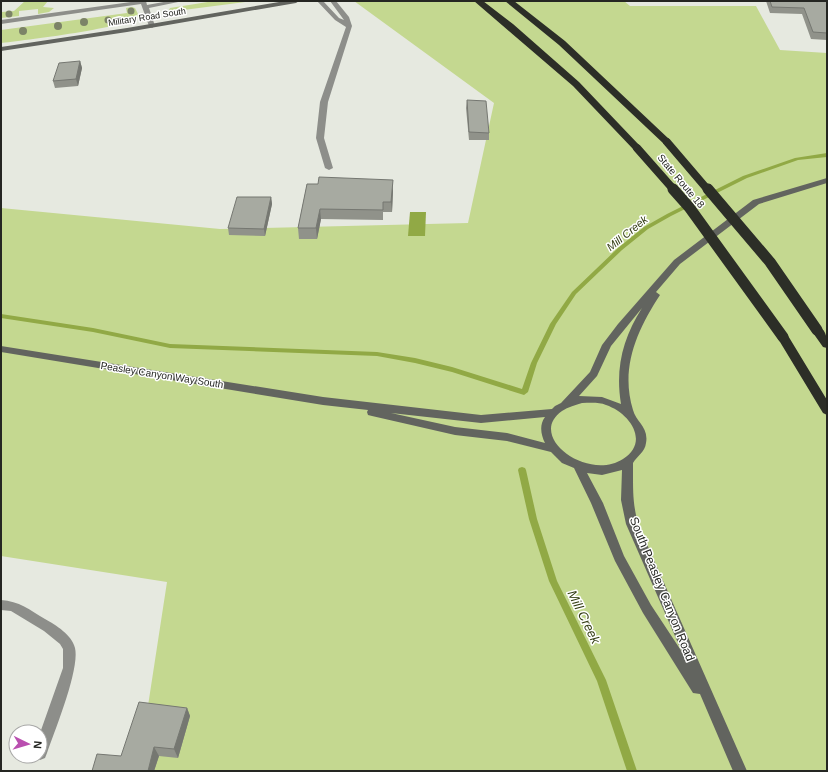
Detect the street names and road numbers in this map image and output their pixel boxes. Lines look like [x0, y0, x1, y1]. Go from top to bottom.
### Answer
street label: Military Road South [107, 6, 187, 28]
street label: State Route 18 [655, 152, 707, 210]
street label: Peasley Canyon Way South [100, 360, 224, 390]
street label: South Peasley Canyon Road [627, 515, 697, 663]

